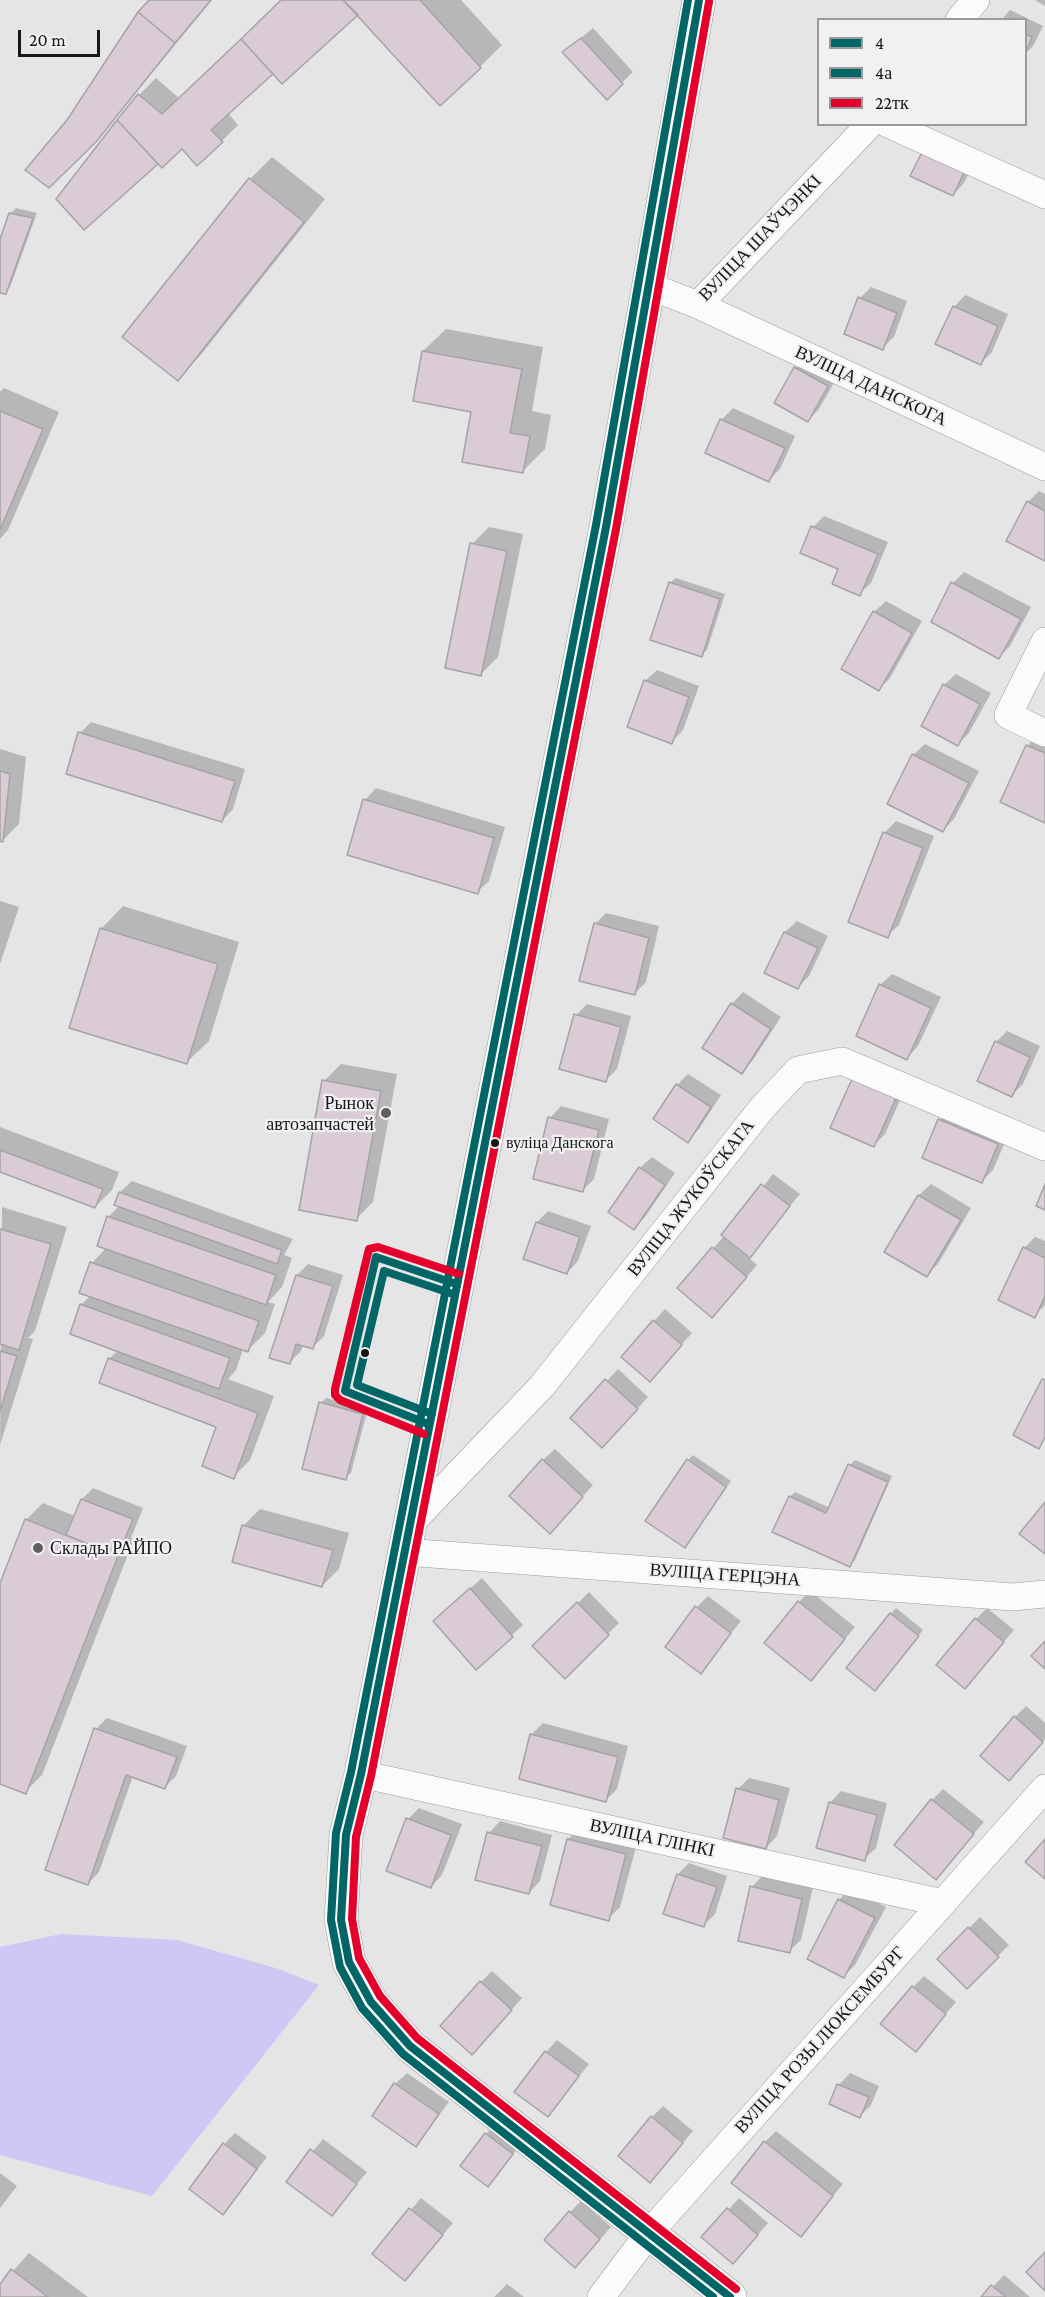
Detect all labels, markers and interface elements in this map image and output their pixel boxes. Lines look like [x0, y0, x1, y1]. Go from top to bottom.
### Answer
scale bar [21, 18, 104, 56]
legend [817, 18, 1027, 126]
text: 20 m [29, 30, 66, 50]
text: 4 [875, 33, 884, 53]
text: 4а [875, 63, 892, 83]
text: 22тк [875, 93, 909, 113]
street label: ВУЛІЦА ШАЎЧЭНКІ [694, 170, 826, 306]
street label: ВУЛІЦА ДАНСКОГА [792, 341, 950, 431]
place label: Рынок автозапчастей [266, 1092, 374, 1134]
marker: Рынок автозапчастей [379, 1106, 393, 1120]
street label: ВУЛІЦА ЖУКОЎСКАГА [623, 1115, 759, 1281]
place label: вуліца Данскога [506, 1133, 614, 1153]
marker: вуліца Данскога [489, 1137, 501, 1149]
unlabelled marker [359, 1347, 371, 1359]
place label: Склады РАЙПО [50, 1537, 172, 1559]
marker: Склады РАЙПО [31, 1541, 45, 1555]
street label: ВУЛІЦА ГЕРЦЭНА [649, 1559, 801, 1591]
street label: ВУЛІЦА ГЛІНКІ [588, 1814, 716, 1862]
street label: ВУЛІЦА РОЗЫ ЛЮКСЕМБУРГ [730, 1942, 910, 2138]

